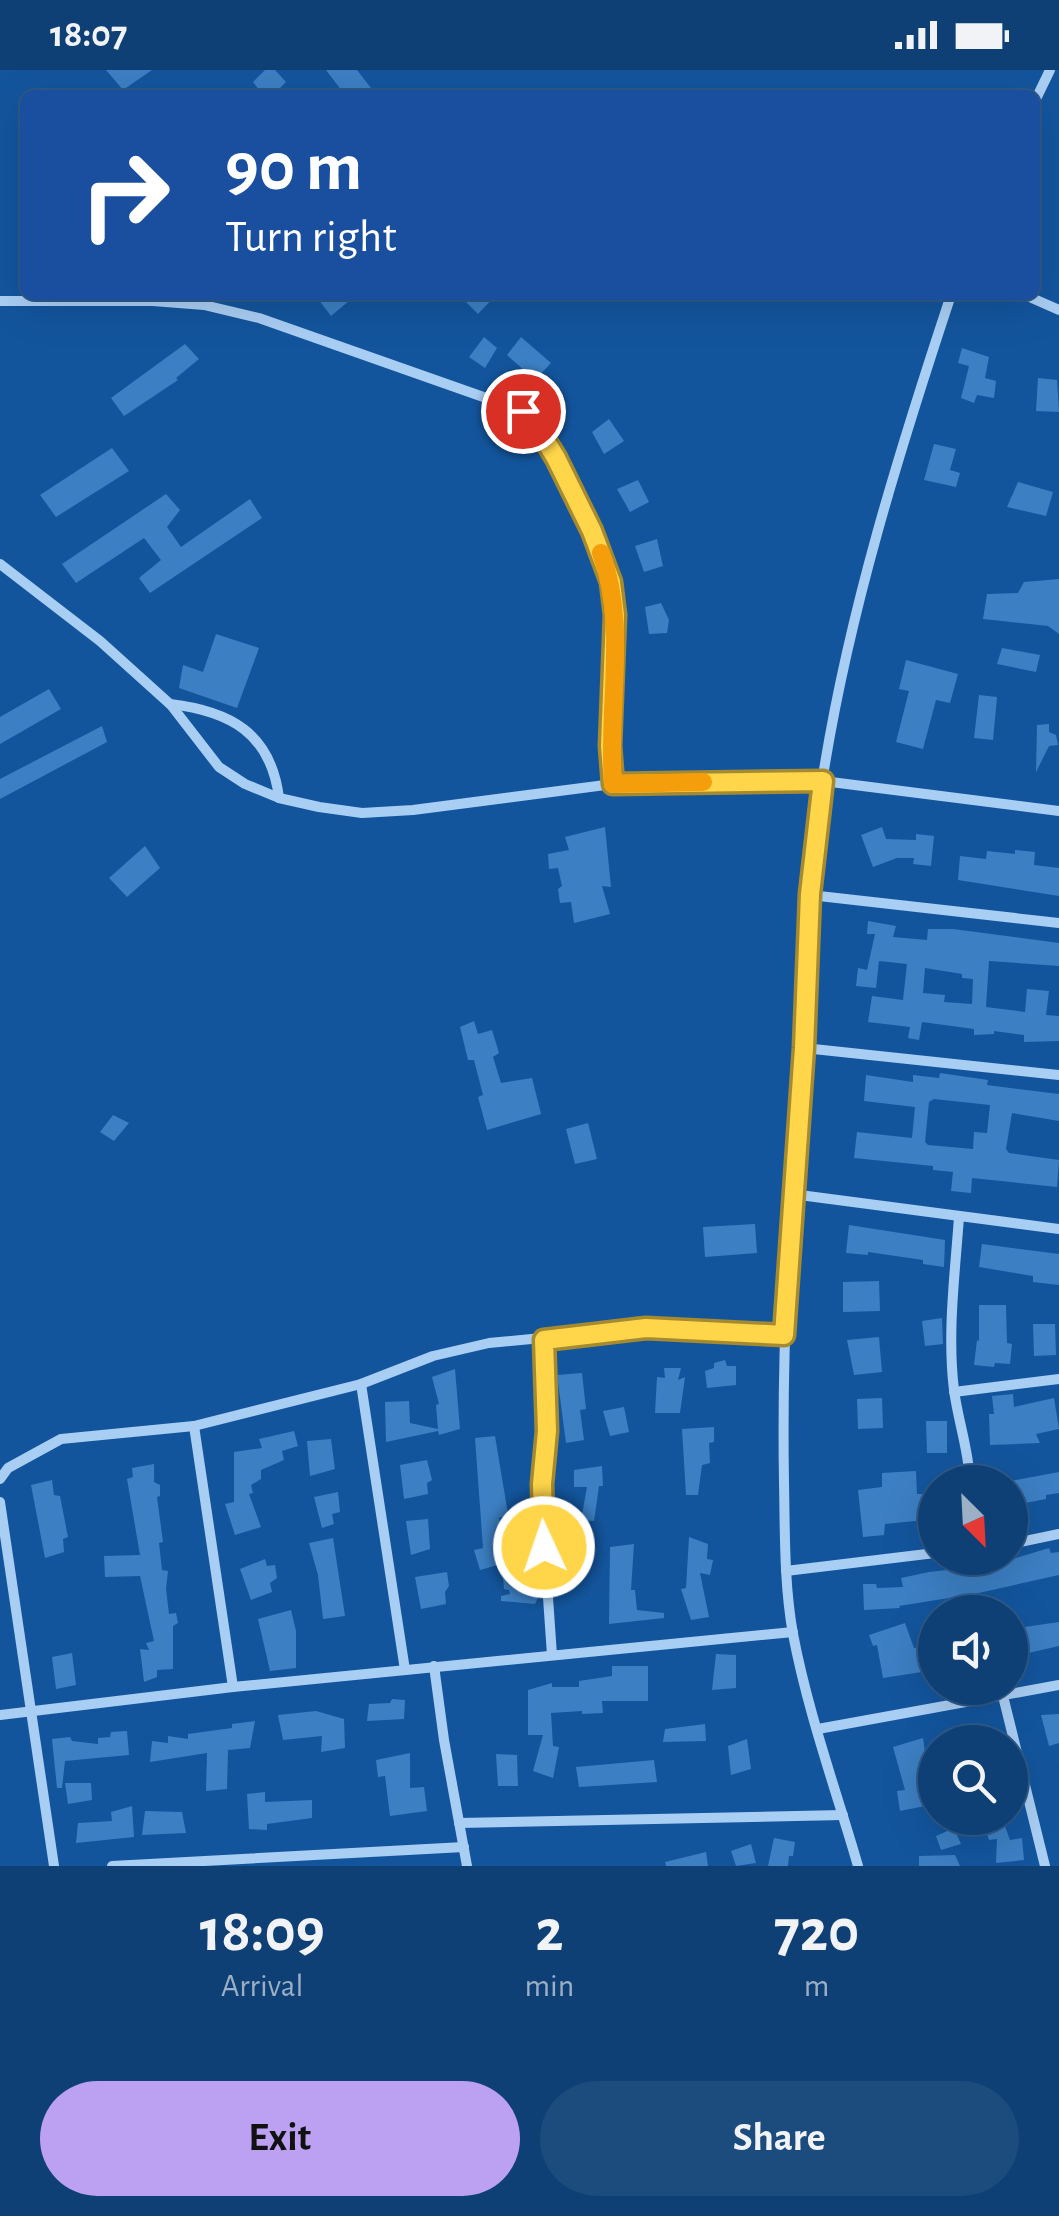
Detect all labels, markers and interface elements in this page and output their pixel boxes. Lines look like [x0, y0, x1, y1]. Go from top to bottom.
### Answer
text: 18:07 [50, 16, 127, 54]
icon: right [60, 130, 190, 260]
text: 90 m [225, 133, 362, 203]
text: Turn right [225, 215, 397, 260]
pin [481, 369, 566, 454]
icon: arrive [496, 384, 551, 439]
north arrow [918, 1465, 1028, 1575]
map controls [918, 1465, 1028, 1835]
position arrow [492, 1495, 596, 1599]
button: sound [918, 1595, 1028, 1705]
button: search [918, 1725, 1028, 1835]
text: 18:09 [200, 1902, 325, 1962]
text: 2 [535, 1902, 563, 1962]
text: 720 [774, 1902, 859, 1962]
text: Arrival [221, 1970, 303, 2002]
text: min [524, 1970, 574, 2002]
text: m [804, 1970, 829, 2002]
button: Exit [40, 2081, 520, 2196]
button: Share [540, 2081, 1019, 2196]

